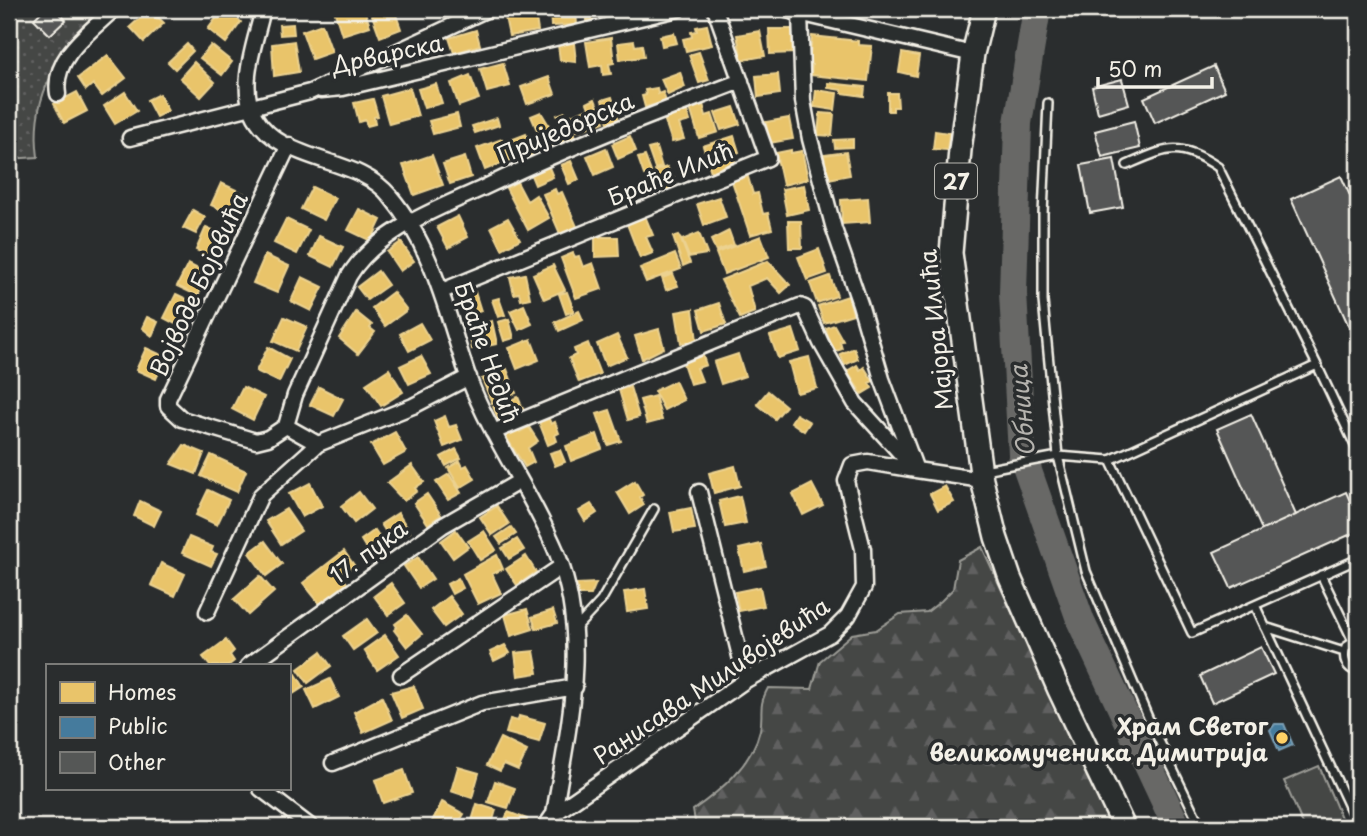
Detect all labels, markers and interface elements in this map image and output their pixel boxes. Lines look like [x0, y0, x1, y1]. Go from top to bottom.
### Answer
street label: Дрварска [327, 24, 447, 82]
scale bar [1098, 46, 1211, 90]
text: 50 m [1108, 52, 1162, 84]
street label: Приједорска [491, 82, 640, 172]
street label: Браће Илић [602, 132, 738, 214]
road number: 27 [935, 164, 977, 198]
street label: Војводе Бојовића [140, 186, 256, 382]
street label: Мајора Илића [909, 247, 961, 412]
street label: Браће Недић [446, 276, 530, 428]
water label: Обница [999, 363, 1043, 458]
street label: 17. пука [322, 510, 415, 591]
street label: Ранисава Миливојевића [586, 587, 836, 772]
legend [46, 664, 290, 790]
text: Homes [108, 675, 176, 707]
place label: Храм Светог великомученика Димитрија [929, 708, 1268, 769]
text: Public [108, 709, 168, 741]
marker: Храм Светог великомученика Димитрија [1274, 730, 1290, 746]
text: Other [108, 745, 166, 777]

